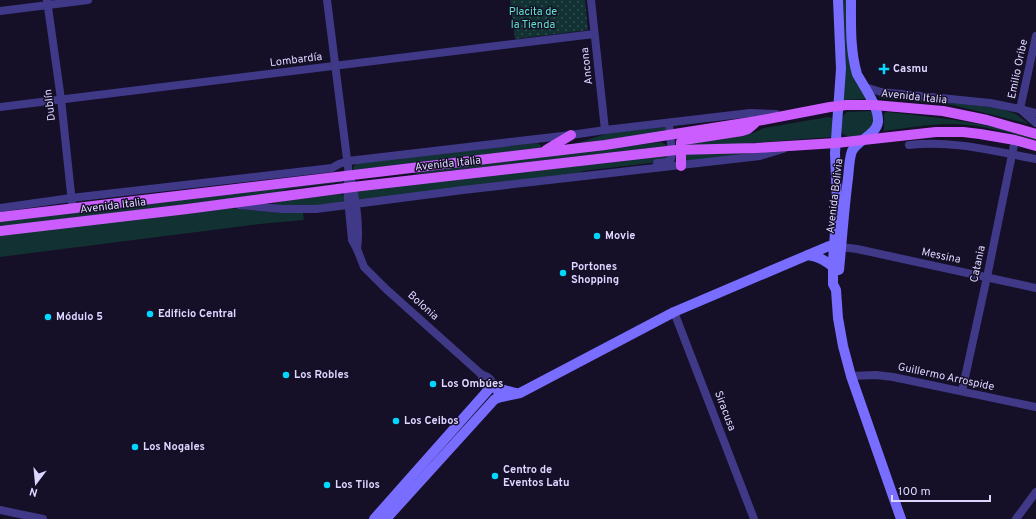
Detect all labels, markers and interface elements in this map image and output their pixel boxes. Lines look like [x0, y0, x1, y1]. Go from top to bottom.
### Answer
park label: Placita de la Tienda [509, 5, 557, 32]
street label: Emilio Oribe [1005, 38, 1031, 100]
street label: Ancona [578, 46, 596, 85]
street label: Lombardía [269, 50, 323, 70]
place label: Casmu [893, 62, 928, 76]
marker: Casmu [878, 63, 890, 75]
street label: Avenida Italia [880, 87, 948, 107]
street label: Dublín [41, 88, 59, 122]
street label: Avenida Italia [414, 154, 482, 174]
street label: Avenida Bolivia [823, 158, 847, 234]
street label: Avenida Italia [79, 195, 147, 217]
place label: Movie [605, 229, 635, 243]
marker: Movie [592, 231, 602, 241]
street label: Catania [967, 244, 989, 284]
street label: Messina [920, 245, 962, 267]
place label: Portones Shopping [571, 260, 619, 287]
marker: Portones Shopping [558, 268, 568, 278]
street label: Bolonia [404, 288, 442, 324]
place label: Edificio Central [158, 307, 236, 321]
marker: Edificio Central [145, 309, 155, 319]
place label: Módulo 5 [56, 310, 103, 324]
marker: Módulo 5 [43, 312, 53, 322]
street label: Guillermo Arrospide [896, 360, 996, 394]
place label: Los Robles [294, 368, 349, 382]
marker: Los Robles [281, 370, 291, 380]
place label: Los Ombúes [441, 377, 503, 391]
marker: Los Ombúes [428, 379, 438, 389]
street label: Siracusa [711, 389, 739, 433]
place label: Los Ceibos [404, 414, 459, 428]
marker: Los Ceibos [391, 416, 401, 426]
place label: Los Nogales [143, 440, 205, 454]
marker: Los Nogales [130, 442, 140, 452]
north arrow [16, 463, 56, 503]
place label: Centro de Eventos Latu [503, 463, 570, 490]
marker: Centro de Eventos Latu [490, 471, 500, 481]
scale bar [892, 477, 990, 503]
place label: Los Tilos [335, 478, 380, 492]
marker: Los Tilos [322, 480, 332, 490]
text: N [28, 484, 39, 499]
text: 100 m [898, 484, 931, 500]

